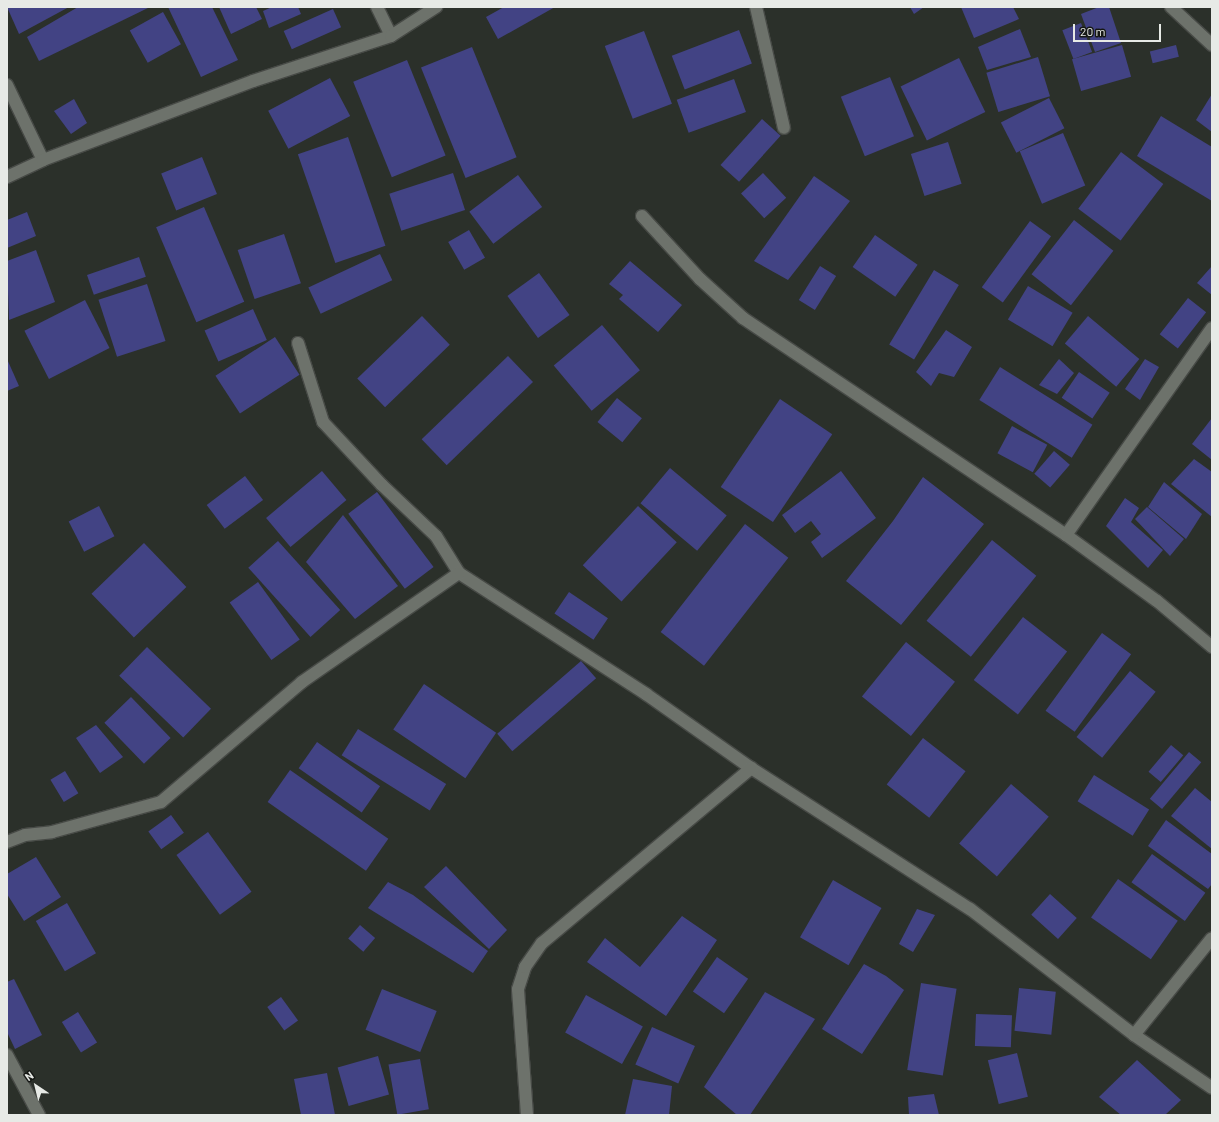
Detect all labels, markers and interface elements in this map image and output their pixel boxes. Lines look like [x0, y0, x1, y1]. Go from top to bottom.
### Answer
scale bar [1075, 16, 1163, 42]
text: 20 m [1080, 24, 1106, 38]
north arrow [16, 1066, 56, 1106]
text: N [22, 1068, 36, 1083]

